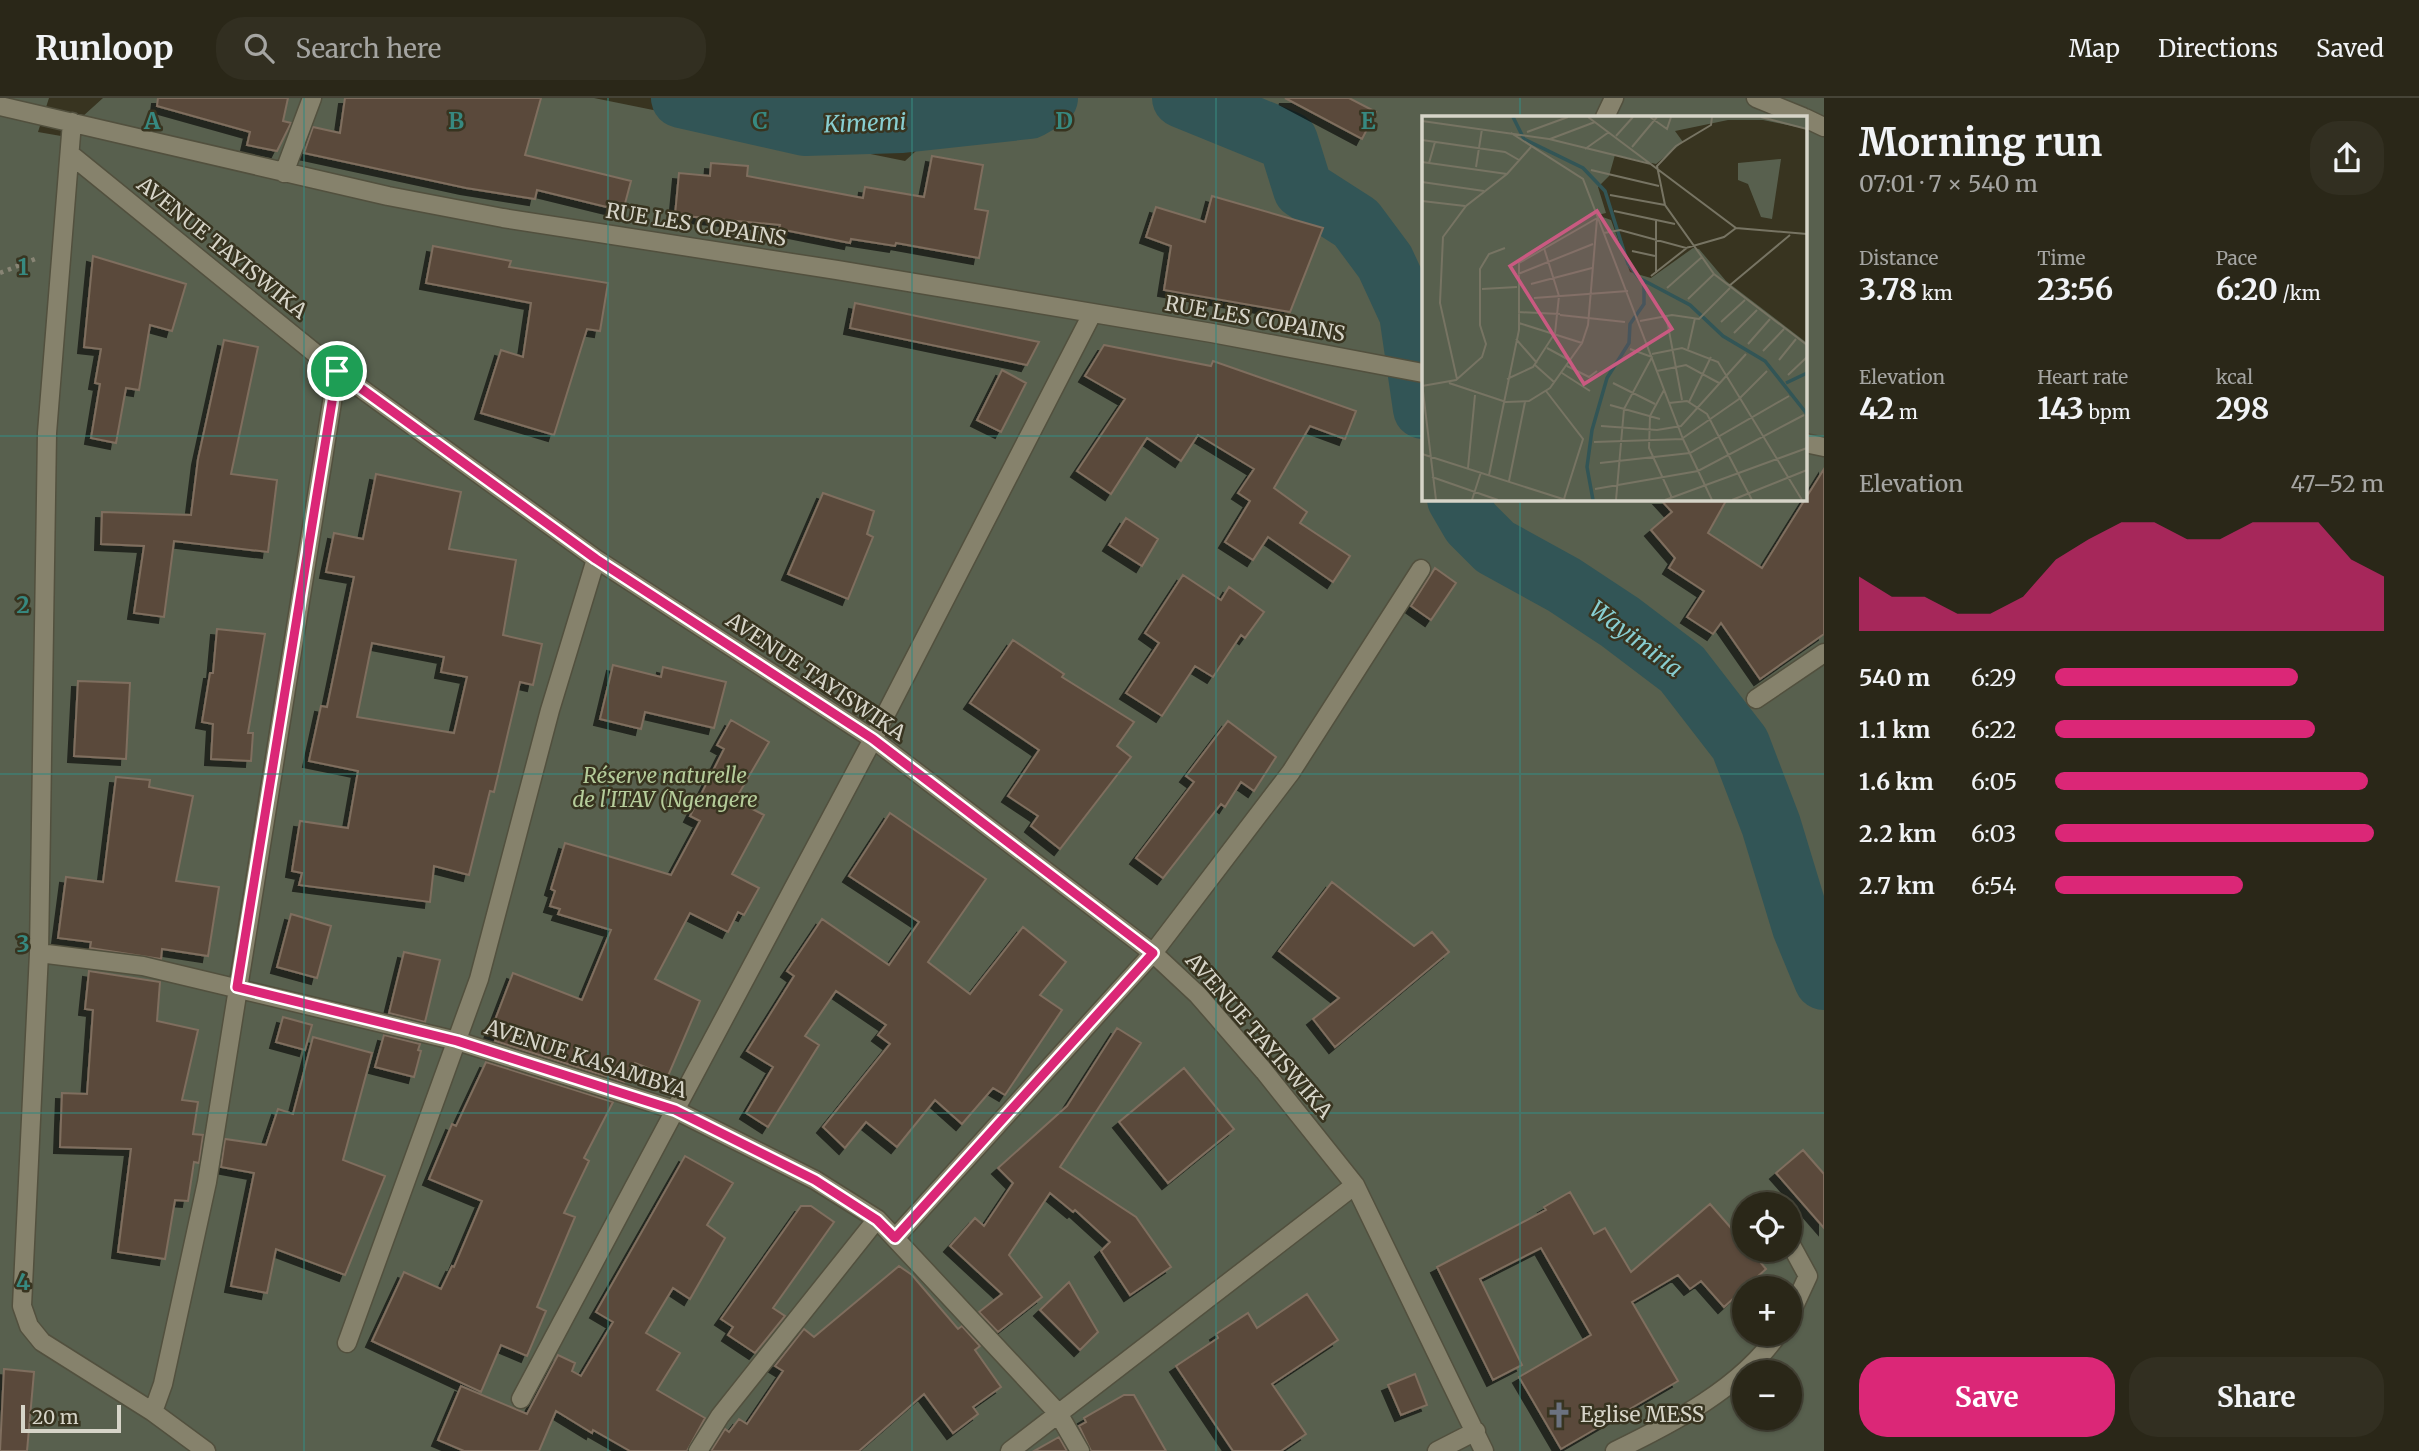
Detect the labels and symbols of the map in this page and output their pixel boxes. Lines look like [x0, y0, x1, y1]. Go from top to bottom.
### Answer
text: A [143, 106, 161, 135]
text: B [448, 106, 464, 135]
text: C [752, 106, 768, 135]
text: D [1055, 106, 1073, 135]
text: E [1360, 106, 1376, 135]
water label: Kimemi [822, 107, 907, 138]
inset map [1422, 116, 1806, 500]
street label: AVENUE TAYISWIKA [131, 170, 313, 325]
street label: RUE LES COPAINS [604, 197, 788, 252]
text: 1 [18, 252, 29, 281]
street label: RUE LES COPAINS [1163, 289, 1347, 348]
pin [307, 341, 367, 401]
text: 2 [16, 590, 30, 619]
water label: Wayimiria [1584, 594, 1689, 683]
street label: AVENUE TAYISWIKA [720, 606, 912, 747]
park label: Réserve naturelle de l'ITAV (Ngengere [572, 762, 758, 813]
text: 3 [16, 929, 30, 958]
street label: AVENUE TAYISWIKA [1179, 946, 1339, 1124]
street label: AVENUE KASAMBYA [481, 1013, 691, 1104]
text: 4 [16, 1267, 31, 1296]
church icon: Eglise MESS [1544, 1400, 1574, 1430]
place label: Eglise MESS [1580, 1401, 1704, 1428]
scale bar [21, 1402, 121, 1434]

